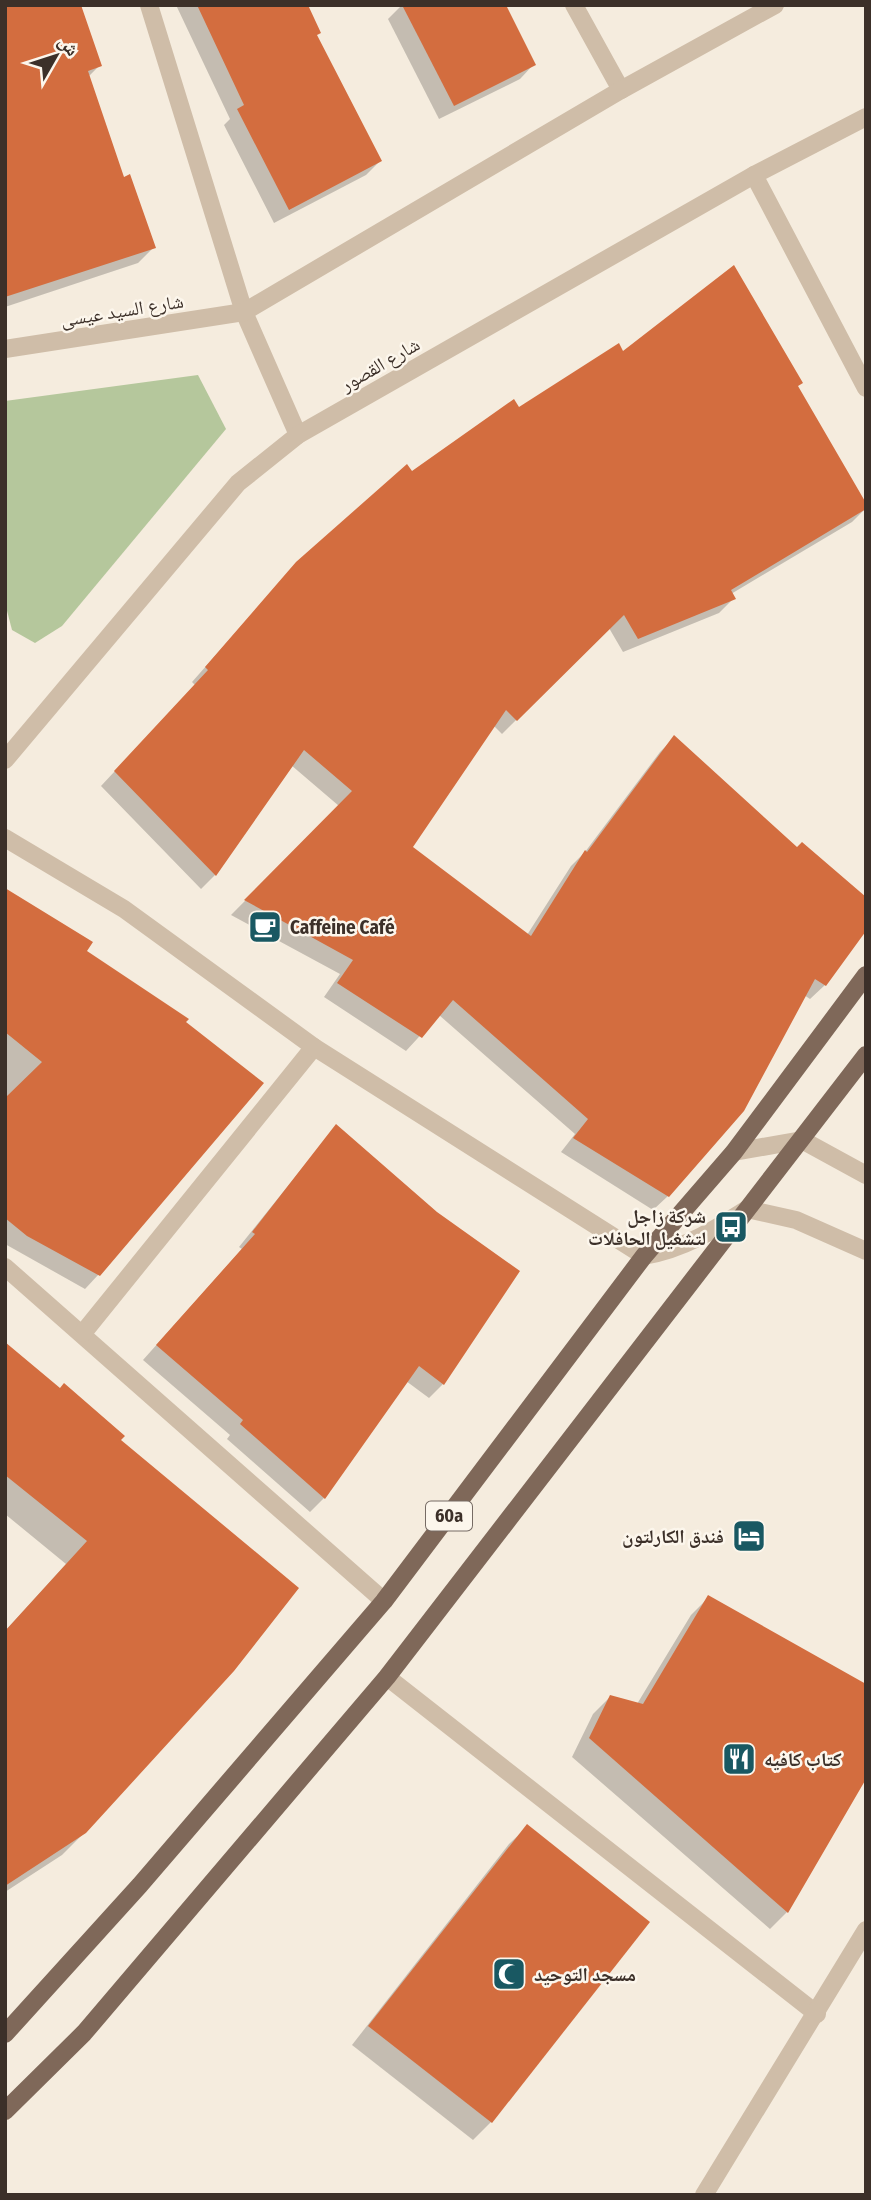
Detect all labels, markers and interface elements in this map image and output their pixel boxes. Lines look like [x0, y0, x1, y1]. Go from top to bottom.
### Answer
north arrow [21, 21, 91, 91]
text: ش [54, 31, 84, 61]
street label: شارع السيد عيسى [59, 289, 185, 332]
street label: شارع القصور [336, 333, 424, 397]
cafe icon: Caffeine Café [246, 908, 284, 946]
place label: Caffeine Café [290, 916, 395, 939]
place label: شركة زاجل لتشغيل الحافلات [588, 1205, 706, 1250]
bus stop icon: شركة زاجل لتشغيل الحافلات [712, 1208, 750, 1246]
road number: 60a [426, 1502, 472, 1531]
hotel icon: فندق الكارلتون [730, 1517, 768, 1555]
place label: فندق الكارلتون [622, 1525, 724, 1548]
restaurant icon: كتاب كافيه [720, 1740, 758, 1778]
place label: كتاب كافيه [764, 1748, 842, 1771]
mosque icon: مسجد التوحيد [490, 1955, 528, 1993]
place label: مسجد التوحيد [534, 1963, 636, 1986]

